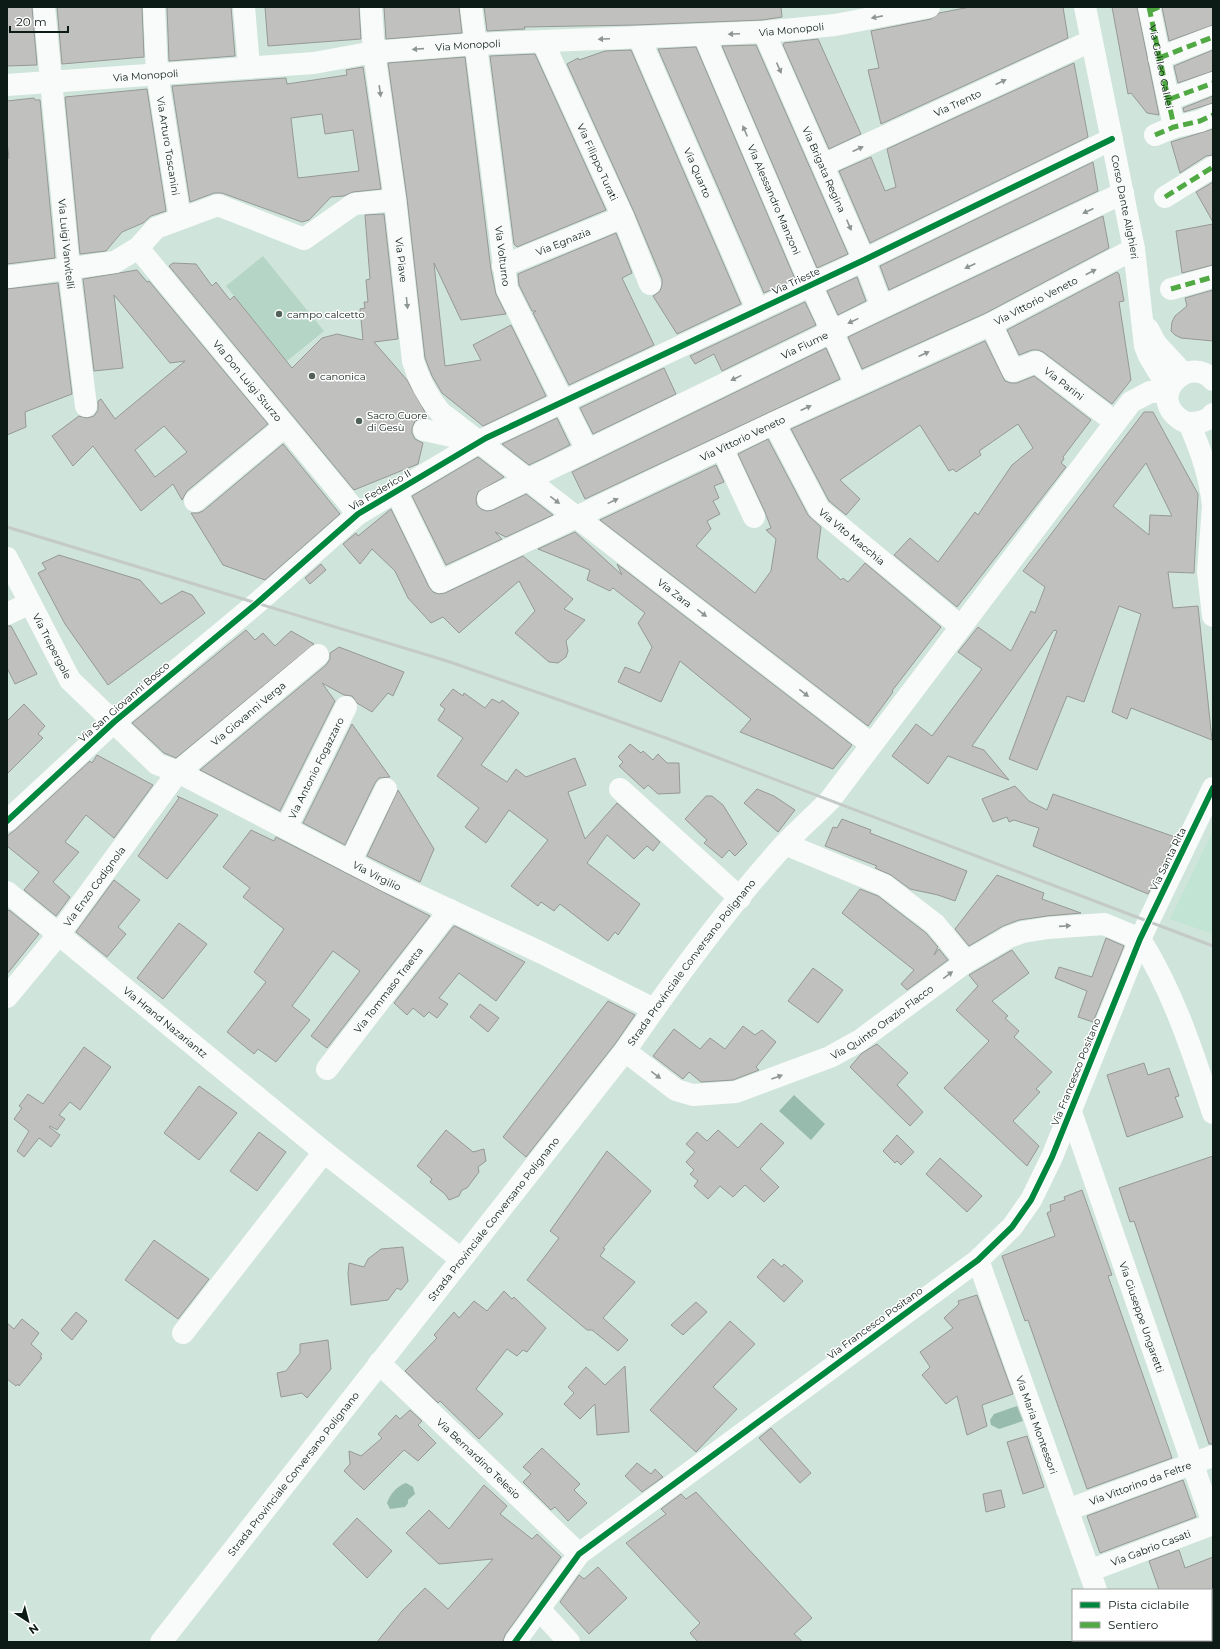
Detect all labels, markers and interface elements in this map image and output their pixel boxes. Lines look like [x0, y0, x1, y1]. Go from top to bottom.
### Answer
scale bar [10, 8, 68, 34]
text: 20 m [16, 14, 47, 29]
one-way arrow [871, 14, 883, 20]
street label: Via Monopoli [759, 20, 825, 39]
street label: Via Galileo Galilei [1146, 24, 1176, 110]
one-way arrow [728, 30, 740, 37]
one-way arrow [598, 35, 610, 42]
street label: Via Monopoli [435, 36, 501, 54]
one-way arrow [412, 45, 424, 52]
one-way arrow [777, 62, 783, 74]
street label: Via Monopoli [113, 66, 179, 84]
one-way arrow [996, 79, 1007, 85]
one-way arrow [376, 85, 383, 97]
street label: Via Trento [932, 86, 983, 119]
street label: Via Arturo Toscanini [154, 96, 183, 196]
street label: Via Filippo Turati [575, 121, 621, 203]
street label: Via Brigata Regina [800, 124, 849, 215]
one-way arrow [742, 125, 748, 137]
street label: Via Alessandro Manzoni [745, 142, 804, 257]
street label: Via Quarto [681, 146, 714, 200]
one-way arrow [852, 146, 864, 152]
street label: Corso Dante Alighieri [1109, 154, 1142, 260]
street label: Via Luigi Vanvitelli [56, 198, 78, 290]
one-way arrow [1082, 208, 1094, 214]
one-way arrow [845, 219, 852, 231]
street label: Via Egnazia [534, 224, 592, 258]
street label: Via Volturno [492, 225, 513, 287]
street label: Via Piave [393, 237, 411, 283]
one-way arrow [965, 263, 976, 269]
street label: Via Trieste [770, 264, 822, 298]
one-way arrow [1085, 268, 1097, 275]
street label: Via Vittorio Veneto [992, 273, 1080, 328]
one-way arrow [403, 297, 410, 309]
place label: campo calcetto [287, 308, 365, 321]
marker: campo calcetto [274, 309, 284, 319]
one-way arrow [847, 318, 858, 324]
street label: Via Fiume [779, 328, 830, 362]
street label: Via Don Luigi Sturzo [210, 337, 285, 424]
one-way arrow [919, 351, 930, 357]
street label: Via Parini [1042, 364, 1087, 403]
place label: canonica [320, 370, 366, 383]
marker: canonica [307, 371, 317, 381]
one-way arrow [730, 375, 741, 381]
one-way arrow [800, 405, 812, 411]
place label: Sacro Cuore di Gesù [367, 409, 427, 434]
street label: Via Vittorio Veneto [698, 412, 787, 464]
marker: Sacro Cuore di Gesù [354, 416, 364, 426]
street label: Via Federico II [347, 466, 413, 514]
one-way arrow [549, 495, 560, 504]
one-way arrow [607, 498, 619, 504]
street label: Via Vito Macchia [816, 505, 888, 568]
street label: Via Zara [655, 575, 695, 610]
one-way arrow [696, 609, 707, 618]
street label: Via Trepergole [30, 611, 75, 681]
street label: Via San Giovanni Bosco [76, 659, 172, 745]
street label: Via Giovanni Verga [208, 678, 288, 748]
one-way arrow [799, 689, 810, 697]
street label: Via Antonio Fogazzaro [285, 715, 346, 821]
street label: Via Santa Rita [1147, 825, 1189, 893]
street label: Via Enzo Codignola [60, 843, 128, 929]
street label: Via Virgilio [350, 858, 403, 893]
street label: Strada Provinciale Conversano Polignano [624, 876, 758, 1048]
one-way arrow [1059, 923, 1071, 930]
street label: Via Tommaso Traetta [351, 944, 426, 1036]
one-way arrow [942, 971, 953, 980]
street label: Via Quinto Orazio Flacco [828, 982, 936, 1062]
street label: Via Hrand Nazariantz [121, 984, 210, 1060]
street label: Via Francesco Positano [1048, 1016, 1104, 1128]
one-way arrow [651, 1070, 661, 1078]
one-way arrow [771, 1073, 783, 1079]
street label: Strada Provinciale Conversano Polignano [425, 1134, 562, 1304]
street label: Via Giuseppe Ungaretti [1117, 1260, 1167, 1374]
street label: Via Francesco Positano [825, 1284, 925, 1362]
street label: Via Maria Montessori [1013, 1374, 1061, 1476]
street label: Strada Provinciale Conversano Polignano [225, 1389, 362, 1558]
street label: Via Bernardino Telesio [434, 1415, 523, 1501]
street label: Via Vittorino da Feltre [1087, 1458, 1193, 1508]
street label: Via Gabrio Casati [1109, 1527, 1193, 1569]
legend [1072, 1589, 1212, 1641]
text: Pista ciclabile [1108, 1597, 1189, 1612]
north arrow [8, 1601, 48, 1641]
text: Sentiero [1108, 1617, 1158, 1632]
text: N [26, 1621, 42, 1637]

